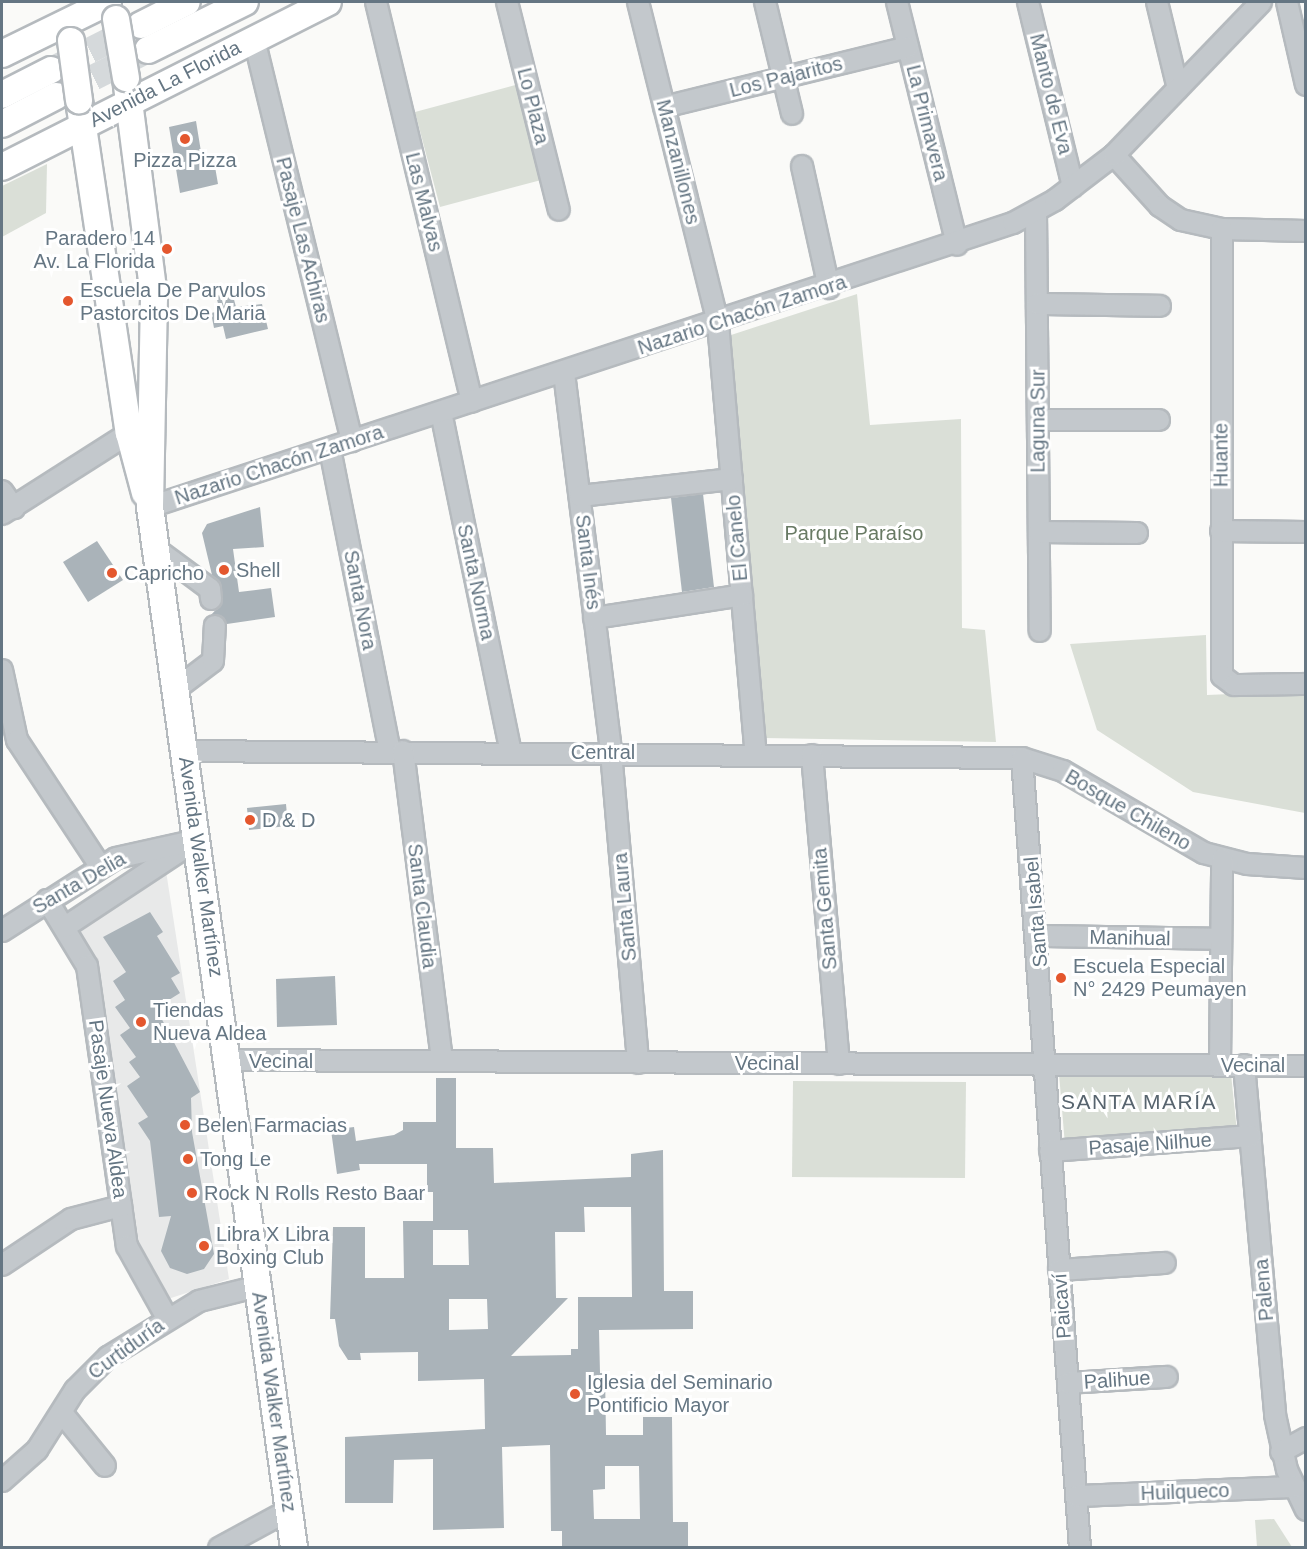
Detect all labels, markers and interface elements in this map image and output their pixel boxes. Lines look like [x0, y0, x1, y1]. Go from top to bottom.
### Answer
street label: Manto de Eva [1024, 31, 1078, 157]
street label: Avenida La Florida [85, 36, 245, 132]
street label: Los Pajaritos [727, 51, 845, 103]
street label: La Primavera [901, 62, 953, 184]
street label: Lo Plaza [512, 65, 554, 147]
street label: Manzanillones [651, 97, 705, 227]
marker: Pizza Pizza [178, 132, 192, 146]
place label: Pizza Pizza [133, 148, 237, 172]
street label: Las Malvas [400, 150, 448, 254]
street label: Pasaje Las Achiras [271, 154, 335, 326]
place label: Paradero 14 Av. La Florida [33, 226, 155, 273]
marker: Paradero 14 Av. La Florida [160, 242, 174, 256]
street label: Nazario Chacón Zamora [635, 270, 849, 360]
place label: Escuela De Parvulos Pastorcitos De Maria [80, 278, 266, 325]
marker: Escuela De Parvulos Pastorcitos De Maria [61, 294, 75, 308]
street label: Laguna Sur [1026, 369, 1050, 473]
street label: Nazario Chacón Zamora [172, 420, 386, 510]
street label: Huante [1209, 423, 1233, 487]
street label: El Canelo [721, 494, 753, 582]
street label: Santa Inés [570, 513, 606, 611]
park label: Parque Paraíso [785, 521, 923, 545]
street label: Santa Norma [452, 522, 500, 642]
street label: Santa Nora [339, 548, 381, 652]
place label: Shell [236, 558, 280, 582]
place label: Capricho [124, 561, 204, 585]
marker: Shell [217, 563, 231, 577]
marker: Capricho [105, 566, 119, 580]
street label: Central [571, 740, 635, 764]
street label: Avenida Walker Martínez [174, 755, 228, 979]
street label: Bosque Chileno [1061, 764, 1195, 856]
place label: D & D [262, 808, 315, 832]
marker: D & D [243, 813, 257, 827]
street label: Santa Claudia [402, 842, 442, 970]
street label: Santa Delia [28, 847, 130, 919]
street label: Santa Gemita [808, 847, 842, 971]
street label: Santa Laura [608, 852, 642, 962]
street label: Santa Isabel [1019, 856, 1053, 968]
street label: Manihual [1089, 925, 1171, 951]
place label: Escuela Especial N° 2429 Peumayen [1073, 954, 1247, 1001]
marker: Escuela Especial N° 2429 Peumayen [1054, 971, 1068, 985]
place label: Tiendas Nueva Aldea [153, 999, 268, 1046]
marker: Tiendas Nueva Aldea [134, 1015, 148, 1029]
street label: Pasaje Nueva Aldea [84, 1018, 132, 1200]
street label: Vecinal [249, 1049, 313, 1073]
street label: Vecinal [735, 1051, 799, 1075]
street label: Vecinal [1221, 1053, 1285, 1077]
district label: SANTA MARÍA [1060, 1089, 1218, 1115]
place label: Belen Farmacias [197, 1113, 347, 1137]
marker: Belen Farmacias [178, 1118, 192, 1132]
street label: Pasaje Nilhue [1088, 1128, 1212, 1160]
place label: Tong Le [200, 1147, 271, 1171]
marker: Tong Le [181, 1152, 195, 1166]
place label: Rock N Rolls Resto Baar [204, 1181, 425, 1205]
marker: Rock N Rolls Resto Baar [185, 1186, 199, 1200]
place label: Libra X Libra Boxing Club [216, 1222, 329, 1269]
marker: Libra X Libra Boxing Club [197, 1239, 211, 1253]
street label: Palena [1249, 1258, 1279, 1322]
street label: Paicaví [1048, 1272, 1076, 1340]
street label: Avenida Walker Martínez [247, 1290, 301, 1514]
street label: Curtiduría [83, 1313, 169, 1385]
street label: Palihue [1083, 1366, 1151, 1394]
place label: Iglesia del Seminario Pontificio Mayor [587, 1370, 773, 1417]
marker: Iglesia del Seminario Pontificio Mayor [568, 1387, 582, 1401]
street label: Huilqueco [1140, 1478, 1230, 1506]

